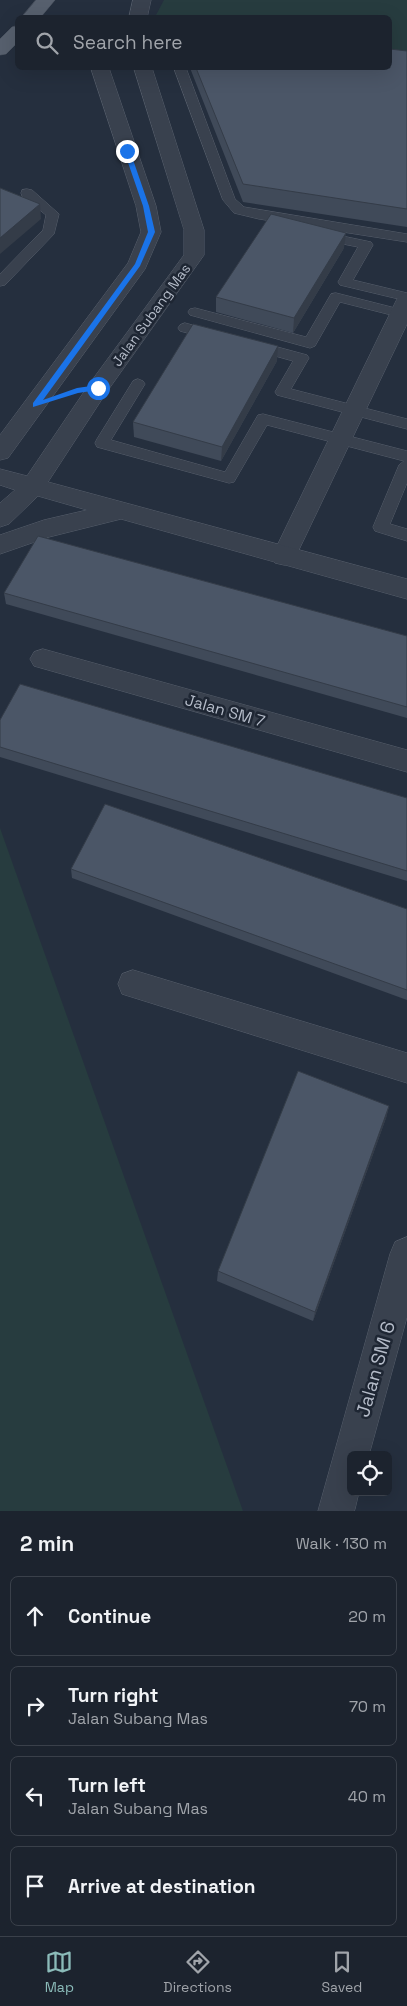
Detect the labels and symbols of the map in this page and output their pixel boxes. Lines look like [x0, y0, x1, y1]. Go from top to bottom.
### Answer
route end [116, 140, 139, 163]
street label: Jalan Subang Mas [108, 260, 194, 370]
route start [87, 377, 110, 400]
street label: Jalan SM 7 [183, 689, 267, 732]
street label: Jalan SM 6 [350, 1318, 401, 1420]

